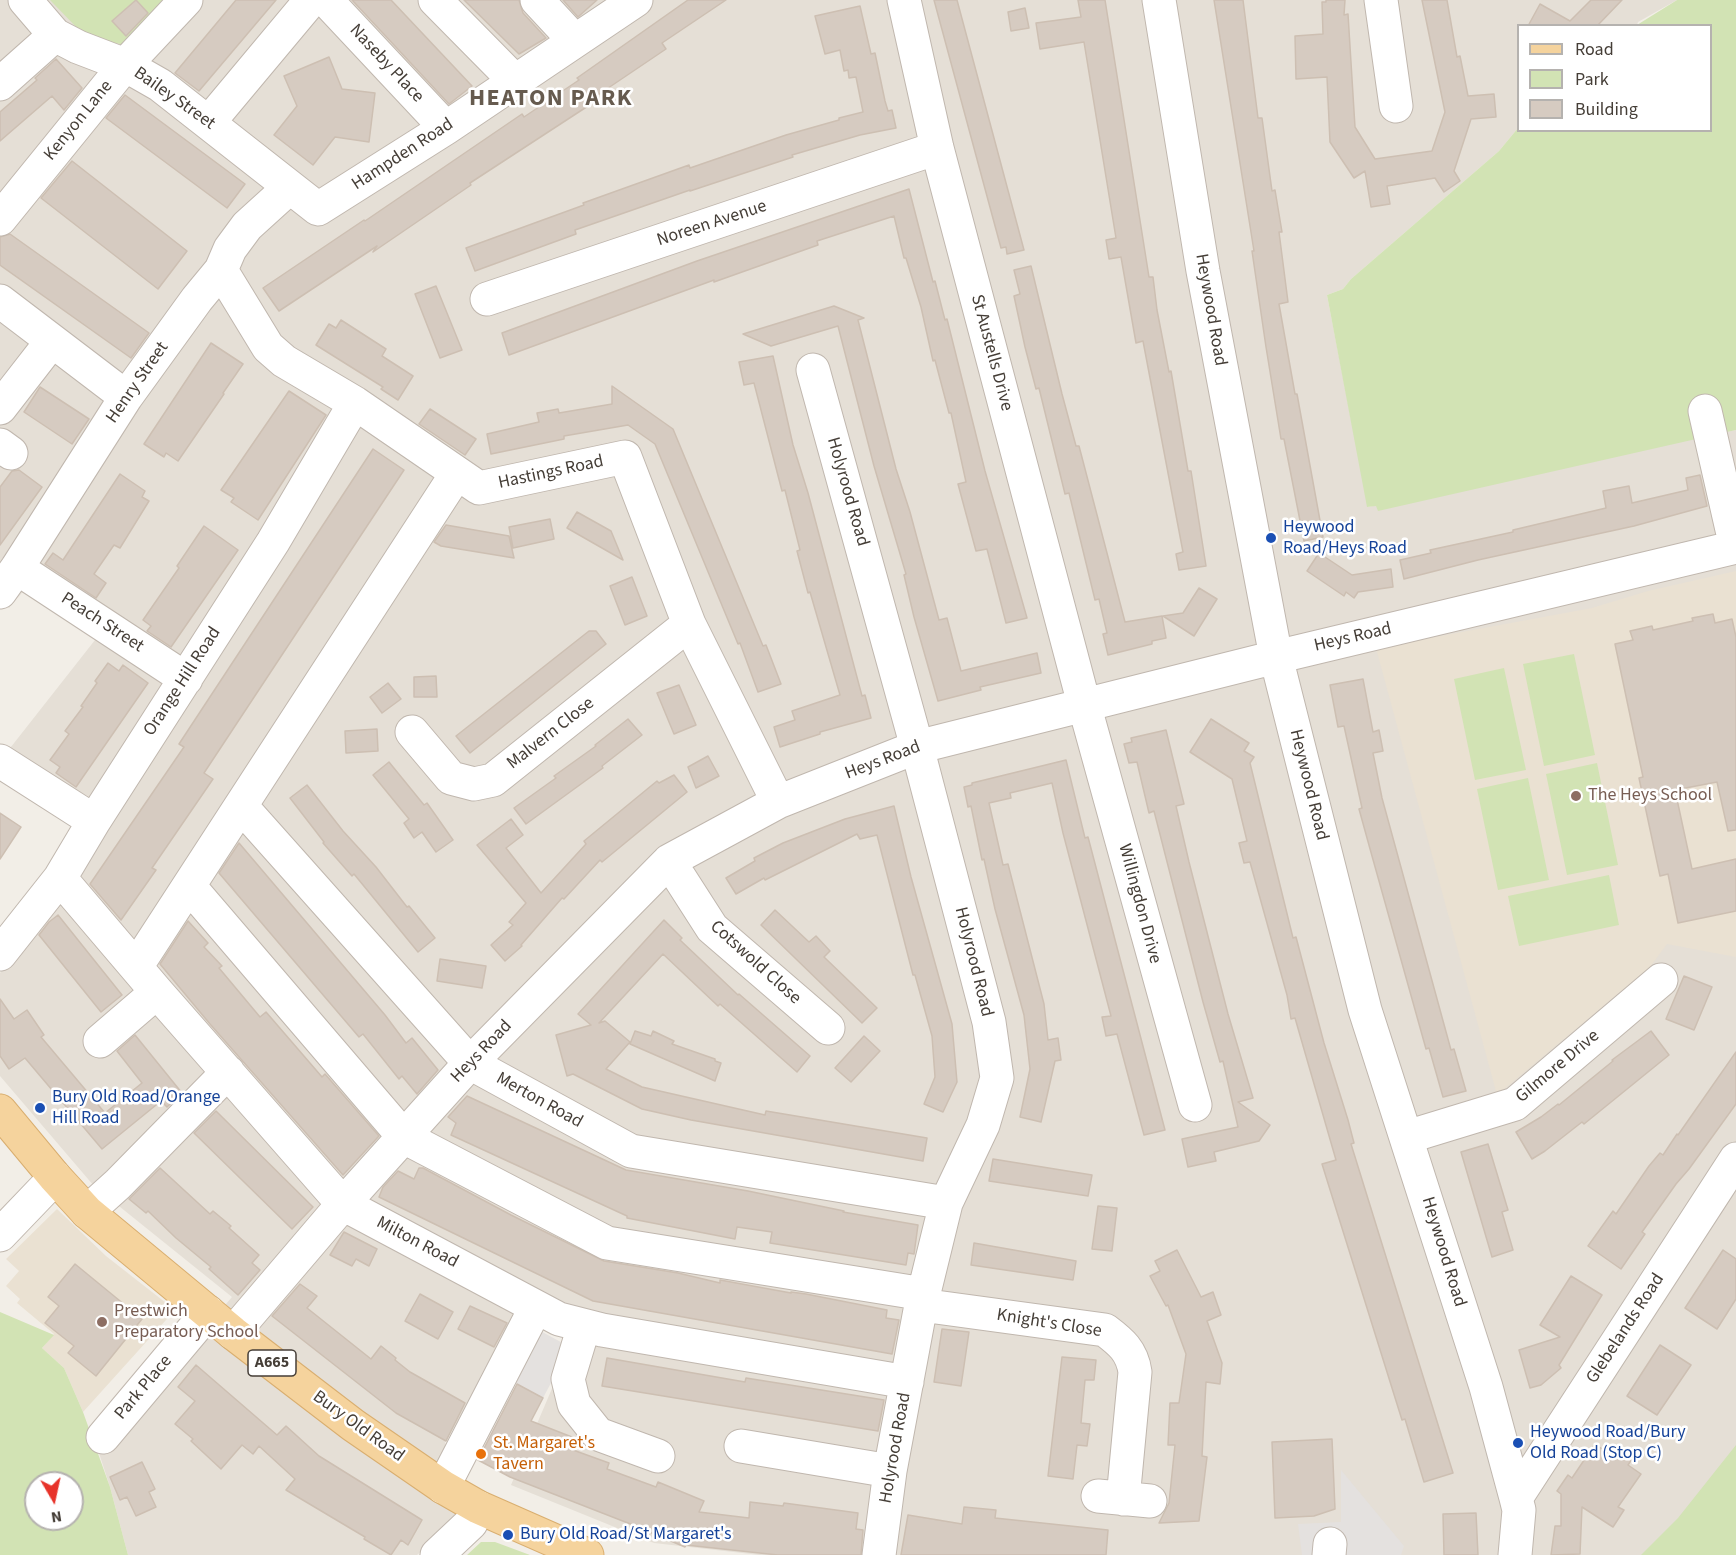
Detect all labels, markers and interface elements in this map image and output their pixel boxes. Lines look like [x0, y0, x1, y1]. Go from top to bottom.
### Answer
street label: Naseby Place [344, 20, 428, 108]
legend [1517, 24, 1712, 132]
text: Road [1575, 37, 1614, 62]
street label: Bailey Street [129, 63, 219, 135]
text: Park [1575, 67, 1609, 92]
street label: Kenyon Lane [40, 76, 118, 166]
district label: HEATON PARK [469, 86, 633, 114]
text: Building [1575, 97, 1638, 122]
street label: Hampden Road [348, 114, 458, 196]
street label: Noreen Avenue [654, 196, 770, 252]
street label: Heywood Road [1189, 252, 1231, 368]
street label: St Austells Drive [965, 292, 1017, 414]
street label: Henry Street [102, 338, 174, 428]
street label: Holyrood Road [821, 435, 873, 549]
street label: Hastings Road [496, 451, 606, 495]
place label: Heywood Road/Heys Road [1283, 517, 1407, 560]
marker: Heywood Road/Heys Road [1264, 531, 1278, 545]
street label: Peach Street [57, 588, 147, 658]
street label: Heys Road [1312, 619, 1394, 657]
street label: Orange Hill Road [140, 623, 226, 741]
street label: Malvern Close [503, 693, 599, 775]
street label: Heywood Road [1284, 727, 1332, 843]
street label: Heys Road [842, 737, 924, 785]
place label: The Heys School [1588, 785, 1712, 807]
marker: The Heys School [1569, 789, 1583, 803]
street label: Willingdon Drive [1113, 842, 1165, 966]
street label: Holyrood Road [949, 905, 997, 1019]
street label: Cotswold Close [705, 916, 805, 1010]
street label: Heys Road [447, 1016, 517, 1088]
street label: Gilmore Drive [1512, 1026, 1604, 1108]
street label: Merton Road [492, 1068, 586, 1134]
place label: Bury Old Road/Orange Hill Road [52, 1087, 220, 1130]
marker: Bury Old Road/Orange Hill Road [33, 1101, 47, 1115]
street label: Heywood Road [1416, 1194, 1470, 1310]
street label: Milton Road [372, 1212, 462, 1274]
street label: Glebelands Road [1582, 1270, 1670, 1388]
place label: Prestwich Preparatory School [114, 1301, 259, 1344]
street label: Knight's Close [995, 1305, 1103, 1343]
marker: Prestwich Preparatory School [95, 1315, 109, 1329]
road number: A665 [248, 1350, 296, 1376]
street label: Park Place [111, 1351, 177, 1425]
street label: Bury Old Road [308, 1387, 408, 1467]
street label: Holyrood Road [876, 1391, 916, 1505]
place label: Heywood Road/Bury Old Road (Stop C) [1530, 1422, 1686, 1464]
place label: St. Margaret's Tavern [493, 1433, 595, 1476]
marker: Heywood Road/Bury Old Road (Stop C) [1511, 1436, 1525, 1450]
marker: St. Margaret's Tavern [474, 1447, 488, 1461]
north arrow [24, 1471, 84, 1531]
text: N [50, 1505, 63, 1528]
place label: Bury Old Road/St Margaret's [520, 1524, 732, 1546]
marker: Bury Old Road/St Margaret's [501, 1528, 515, 1542]

